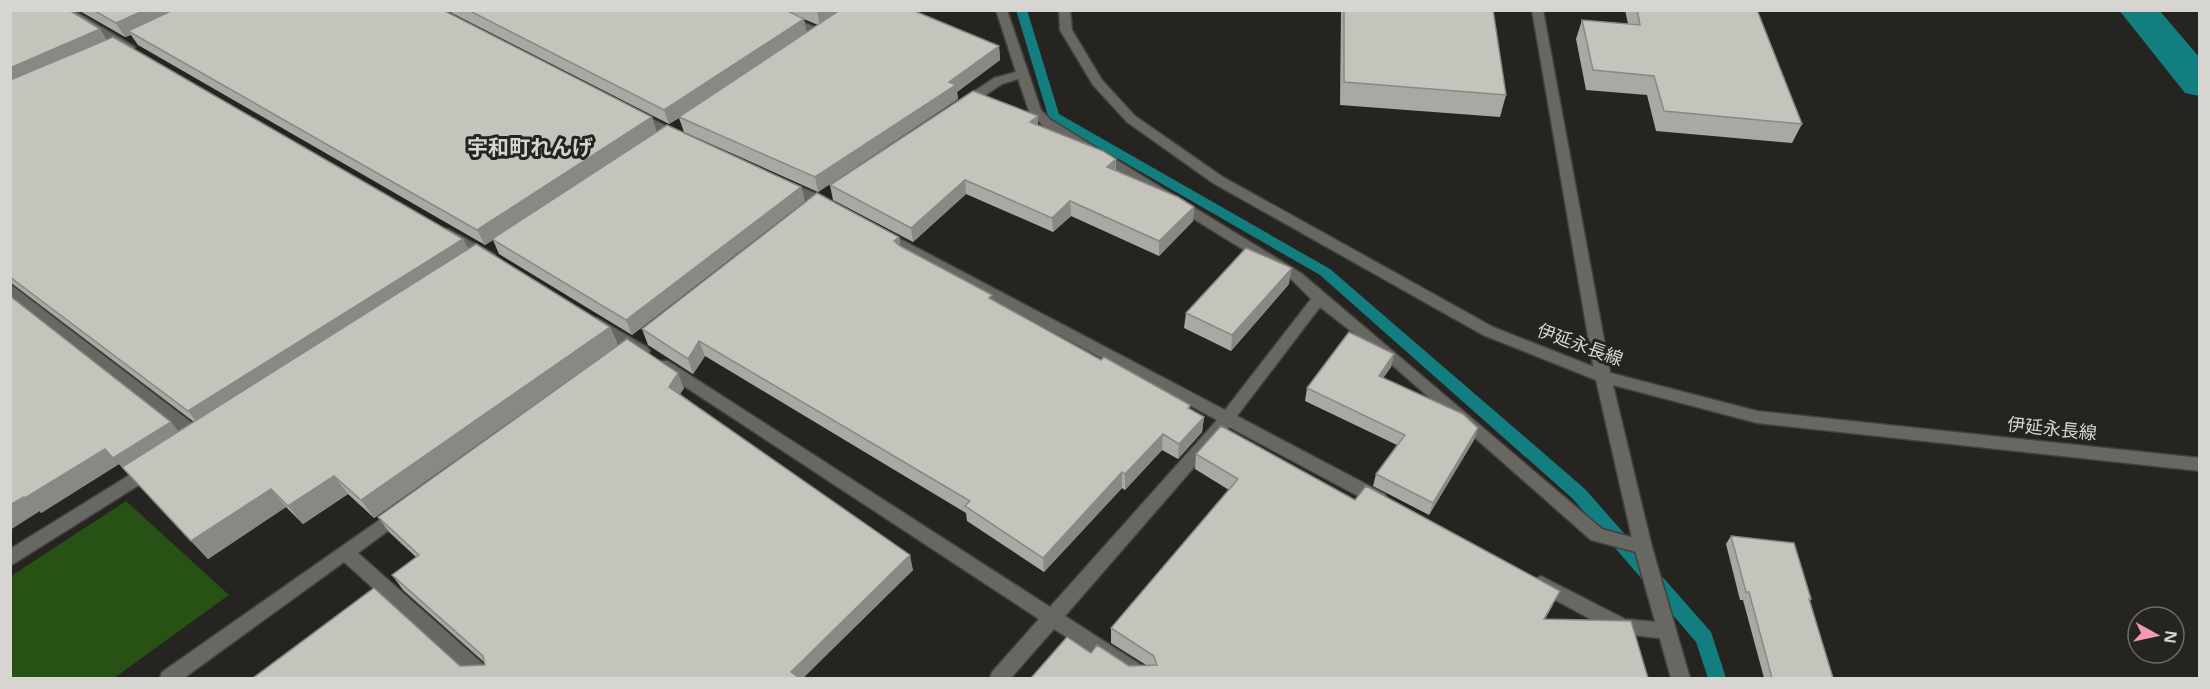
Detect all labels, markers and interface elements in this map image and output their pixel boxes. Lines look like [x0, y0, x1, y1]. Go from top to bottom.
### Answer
district label: 宇和町れんげ [467, 133, 593, 161]
street label: 伊延永長線 [1534, 317, 1627, 371]
street label: 伊延永長線 [2006, 411, 2098, 445]
north arrow [2126, 605, 2186, 665]
text: N [2159, 629, 2183, 645]

